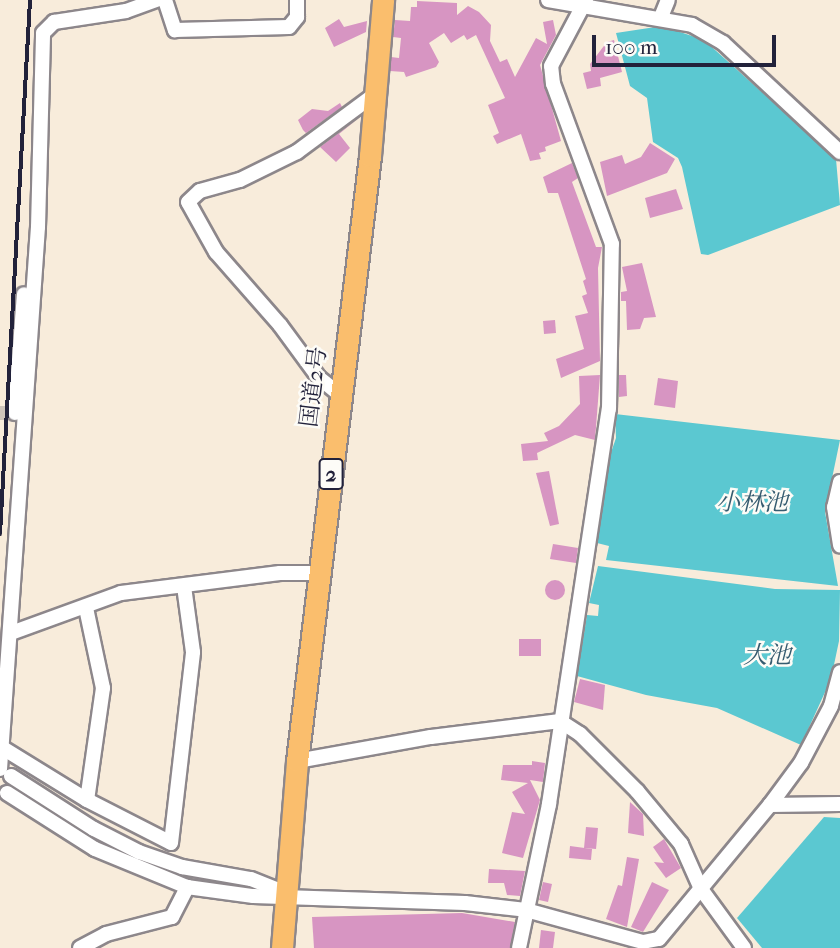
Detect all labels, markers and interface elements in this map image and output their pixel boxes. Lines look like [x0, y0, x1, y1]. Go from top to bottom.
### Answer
scale bar [595, 21, 779, 65]
text: 100 m [605, 35, 658, 59]
street label: 国道2号 [295, 345, 333, 429]
road number: 2 [317, 456, 345, 491]
water label: 小林池 [716, 489, 788, 517]
water label: 大池 [743, 642, 791, 670]

